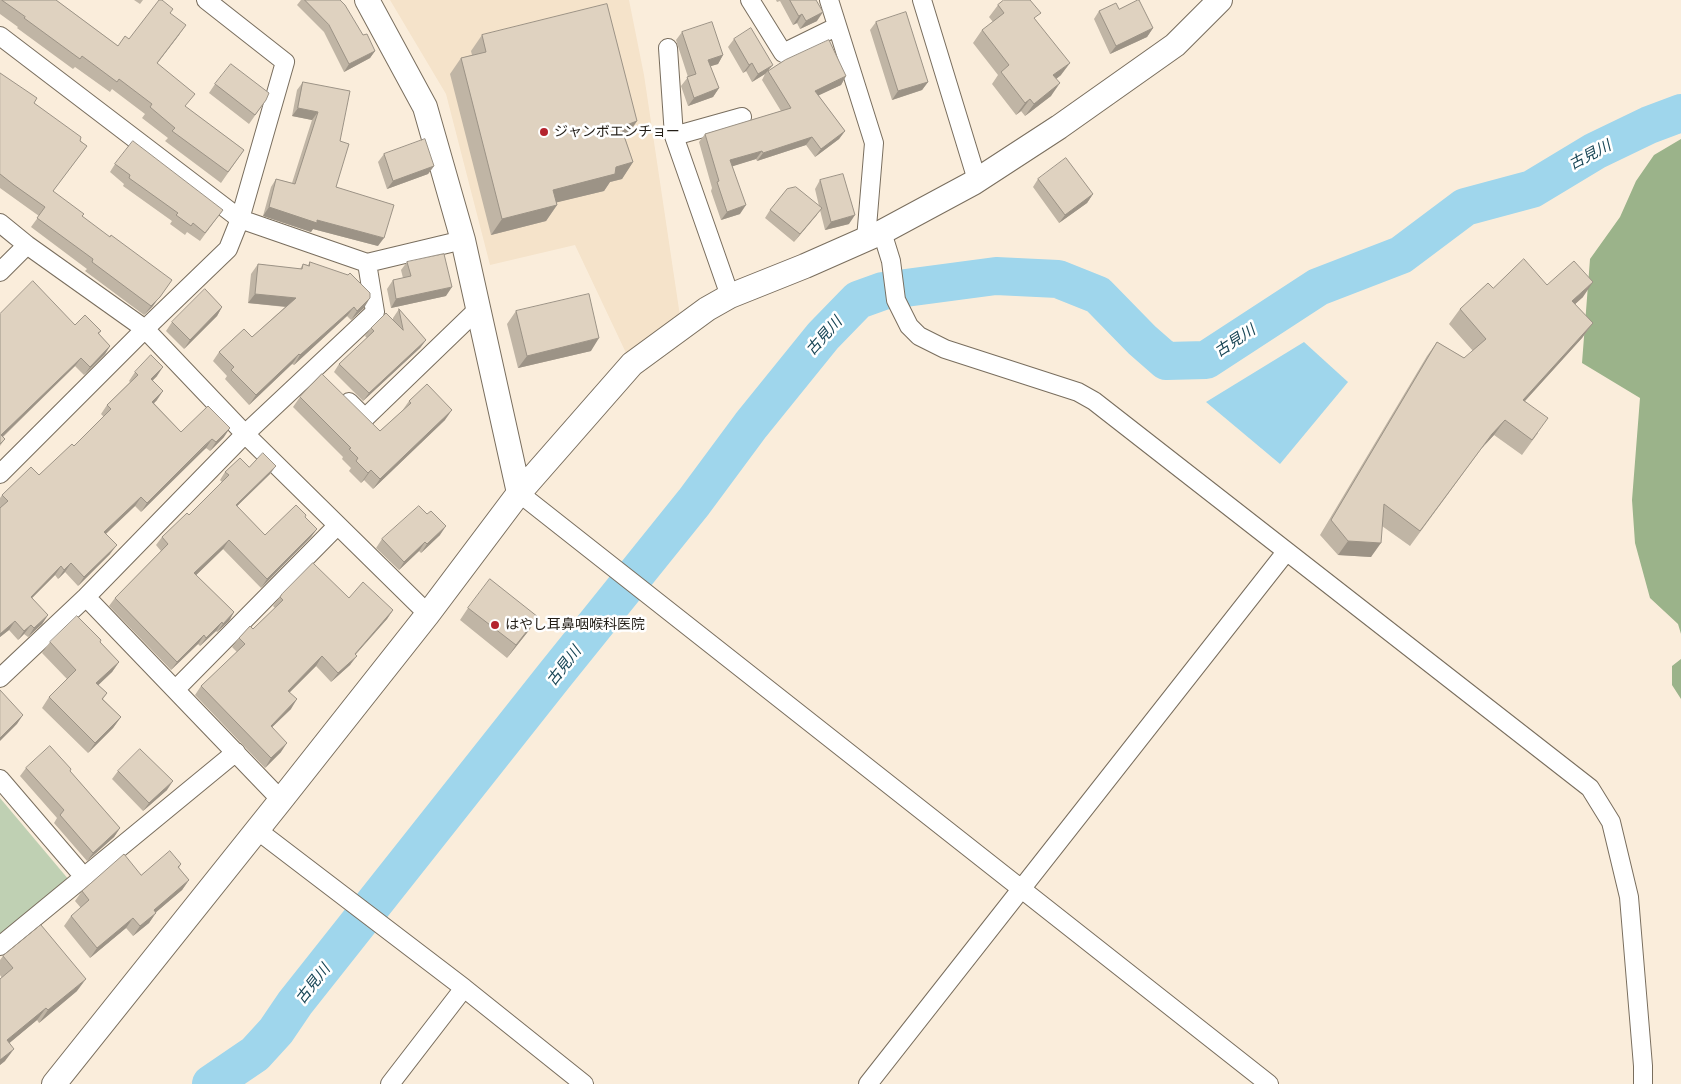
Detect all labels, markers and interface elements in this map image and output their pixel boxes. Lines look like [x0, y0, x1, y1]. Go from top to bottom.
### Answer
place label: ジャンボエンチョー [554, 124, 680, 140]
marker: ジャンボエンチョー [538, 126, 550, 138]
water label: 古見川 [1566, 136, 1614, 174]
water label: 古見川 [802, 313, 846, 359]
water label: 古見川 [1211, 321, 1259, 361]
place label: はやし耳鼻咽喉科医院 [505, 617, 645, 633]
marker: はやし耳鼻咽喉科医院 [489, 619, 501, 631]
water label: 古見川 [543, 643, 585, 689]
water label: 古見川 [292, 961, 334, 1007]

